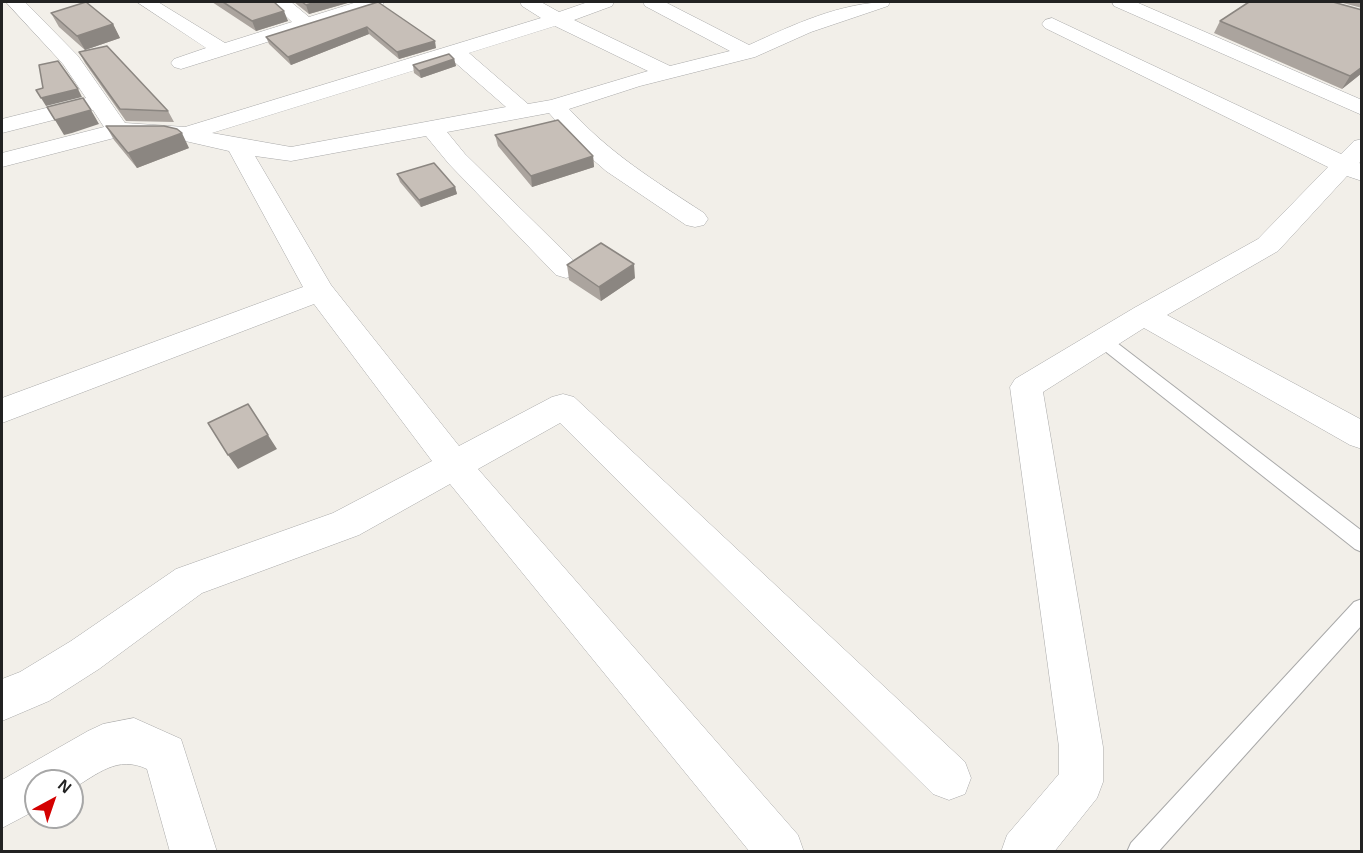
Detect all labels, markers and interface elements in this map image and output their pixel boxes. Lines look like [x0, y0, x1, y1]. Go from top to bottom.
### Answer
north arrow [24, 769, 84, 829]
text: N [55, 776, 74, 797]

